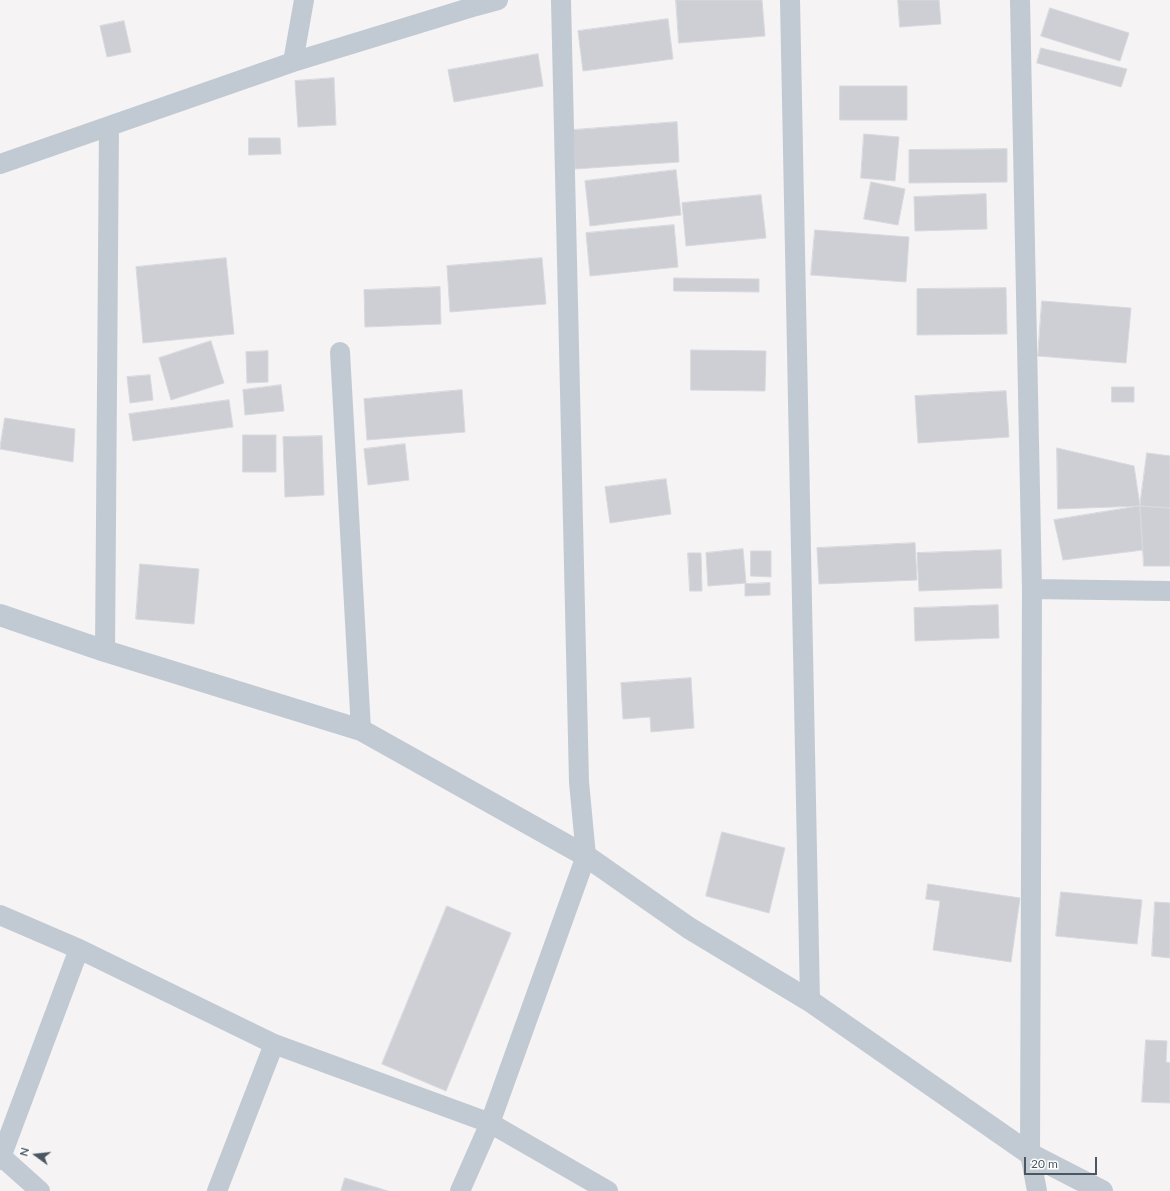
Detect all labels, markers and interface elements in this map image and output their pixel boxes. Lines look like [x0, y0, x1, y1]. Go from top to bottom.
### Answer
north arrow [16, 1135, 56, 1175]
text: N [17, 1146, 31, 1158]
scale bar [1026, 1149, 1099, 1175]
text: 20 m [1031, 1156, 1058, 1171]

